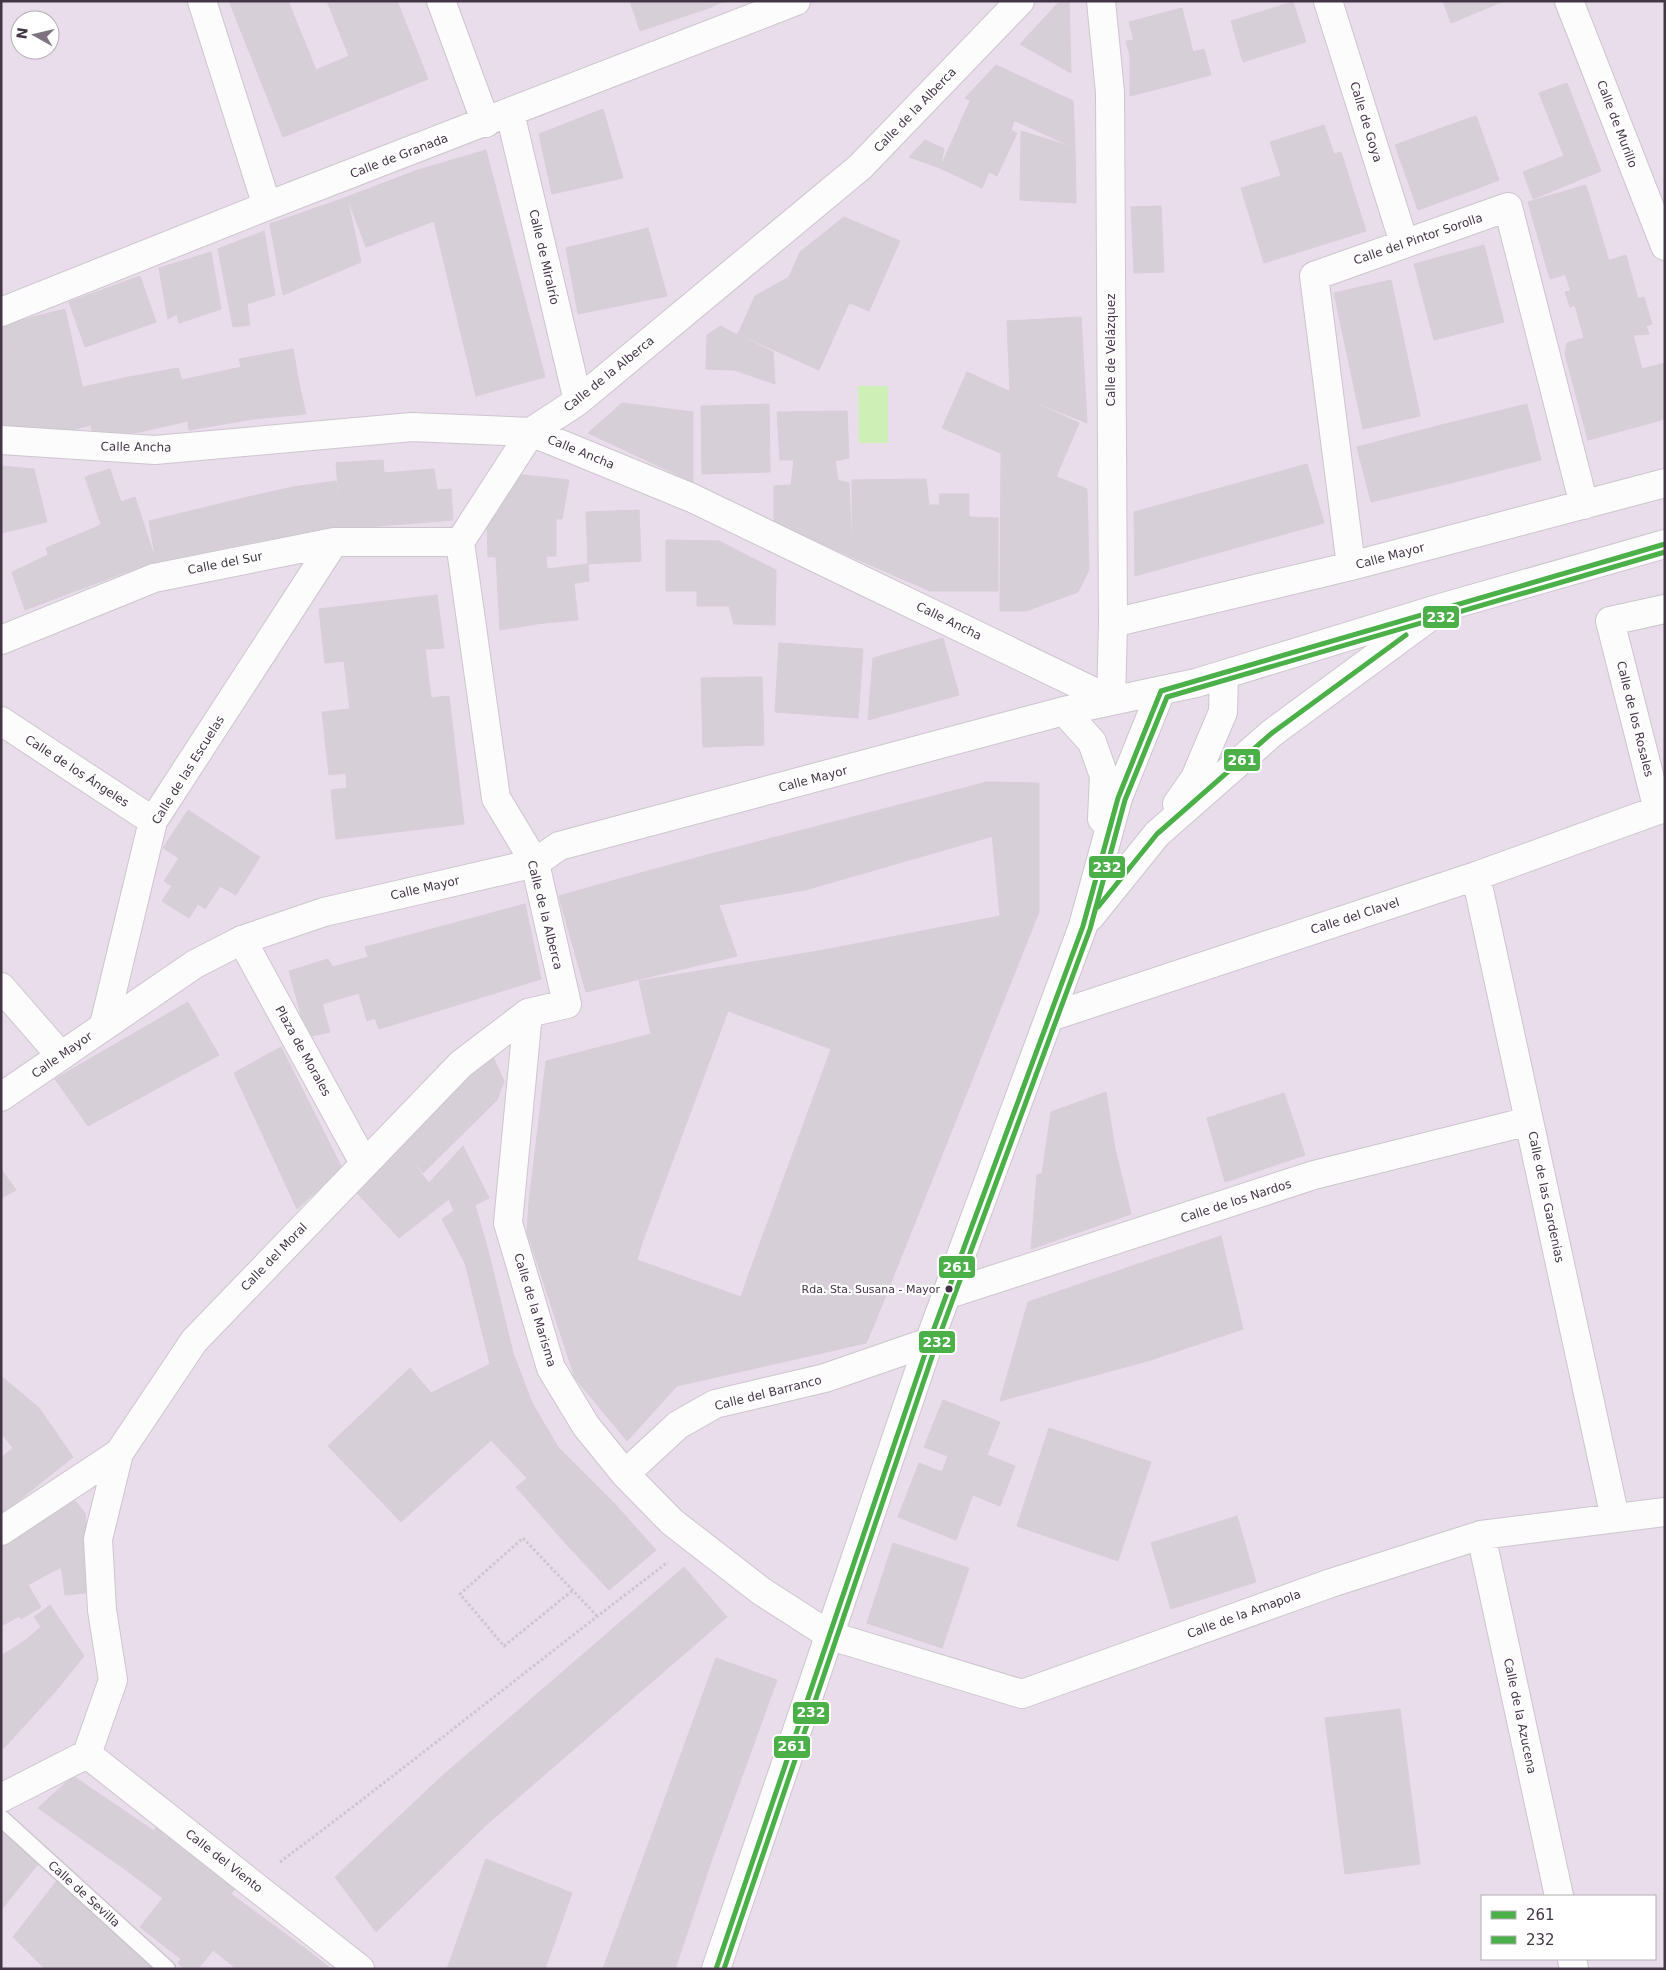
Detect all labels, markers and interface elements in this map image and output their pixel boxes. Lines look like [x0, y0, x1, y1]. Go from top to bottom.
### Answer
north arrow [10, 10, 60, 60]
text: N [13, 26, 31, 40]
street label: Calle de la Alberca [871, 65, 959, 155]
street label: Calle de Murillo [1594, 78, 1640, 170]
street label: Calle de Goya [1347, 80, 1385, 164]
street label: Calle de Granada [348, 131, 450, 181]
street label: Calle de Miralrío [526, 208, 562, 306]
street label: Calle del Pintor Sorolla [1352, 210, 1484, 268]
street label: Calle de Velázquez [1104, 294, 1118, 406]
street label: Calle de la Alberca [561, 333, 657, 415]
street label: Calle Ancha [545, 432, 617, 472]
street label: Calle Ancha [100, 439, 172, 455]
street label: Calle Mayor [1354, 540, 1426, 572]
street label: Calle del Sur [186, 549, 264, 577]
street label: Calle Ancha [914, 599, 984, 643]
line badge: 232 [1422, 605, 1460, 629]
text: 232 [1426, 609, 1456, 625]
street label: Calle de los Rosales [1614, 660, 1656, 778]
street label: Calle de las Escuelas [149, 713, 227, 827]
street label: Calle de los Ángeles [22, 731, 132, 810]
line badge: 261 [1223, 748, 1261, 772]
text: 261 [1227, 752, 1257, 768]
street label: Calle Mayor [777, 763, 849, 795]
line badge: 232 [1088, 855, 1126, 879]
street label: Calle de la Alberca [525, 859, 565, 971]
text: 232 [1092, 859, 1122, 875]
street label: Calle Mayor [389, 873, 461, 903]
street label: Calle del Clavel [1309, 895, 1401, 937]
street label: Plaza de Morales [272, 1003, 334, 1099]
street label: Calle Mayor [29, 1029, 95, 1081]
street label: Calle de las Gardenias [1525, 1130, 1567, 1264]
street label: Calle de los Nardos [1179, 1177, 1293, 1225]
street label: Calle del Moral [238, 1220, 310, 1294]
street label: Calle de la Marisma [511, 1251, 559, 1369]
line badge: 261 [938, 1255, 976, 1279]
text: 261 [942, 1259, 972, 1275]
place label: Rda. Sta. Susana - Mayor [802, 1283, 940, 1296]
marker: Rda. Sta. Susana - Mayor [944, 1284, 954, 1294]
line badge: 232 [918, 1330, 956, 1354]
text: 232 [922, 1334, 952, 1350]
street label: Calle del Barranco [713, 1373, 823, 1413]
street label: Calle de la Amapola [1185, 1587, 1303, 1641]
street label: Calle de la Azucena [1501, 1657, 1539, 1775]
line badge: 232 [792, 1701, 830, 1725]
text: 232 [796, 1704, 826, 1720]
line badge: 261 [773, 1735, 811, 1759]
text: 261 [777, 1738, 807, 1754]
street label: Calle del Viento [183, 1827, 265, 1895]
street label: Calle de Sevilla [45, 1858, 123, 1930]
legend [1481, 1895, 1656, 1960]
text: 261 [1526, 1906, 1555, 1924]
text: 232 [1526, 1931, 1555, 1949]

